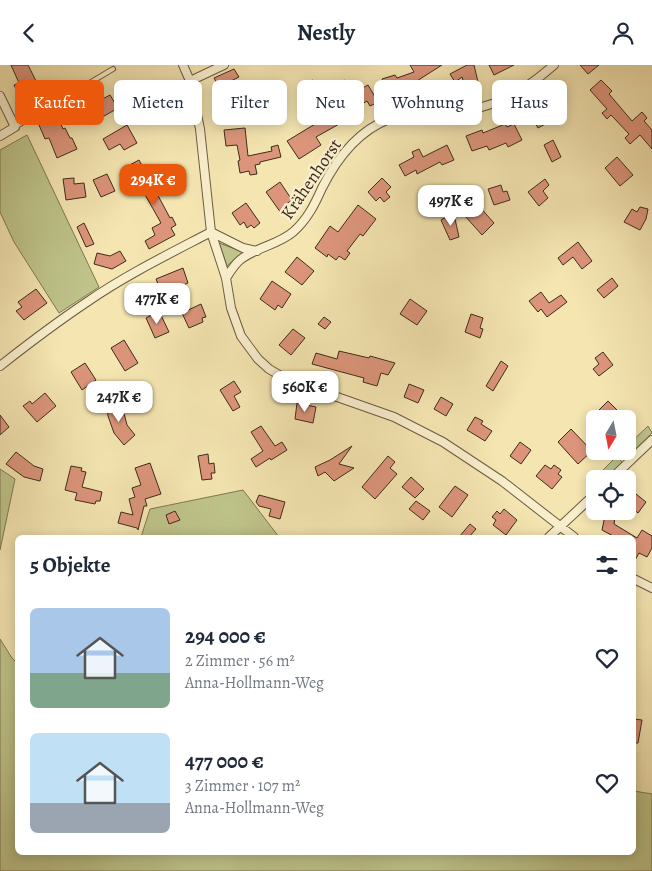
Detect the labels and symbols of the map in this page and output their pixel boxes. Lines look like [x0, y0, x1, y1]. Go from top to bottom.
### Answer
street label: Krähenhorst [275, 134, 347, 224]
pin: 294K € [112, 163, 194, 206]
pin: 497K € [410, 185, 492, 227]
pin: 477K € [116, 283, 198, 325]
pin: 560K € [264, 371, 346, 413]
pin: 247K € [78, 381, 160, 423]
north arrow [586, 410, 636, 460]

